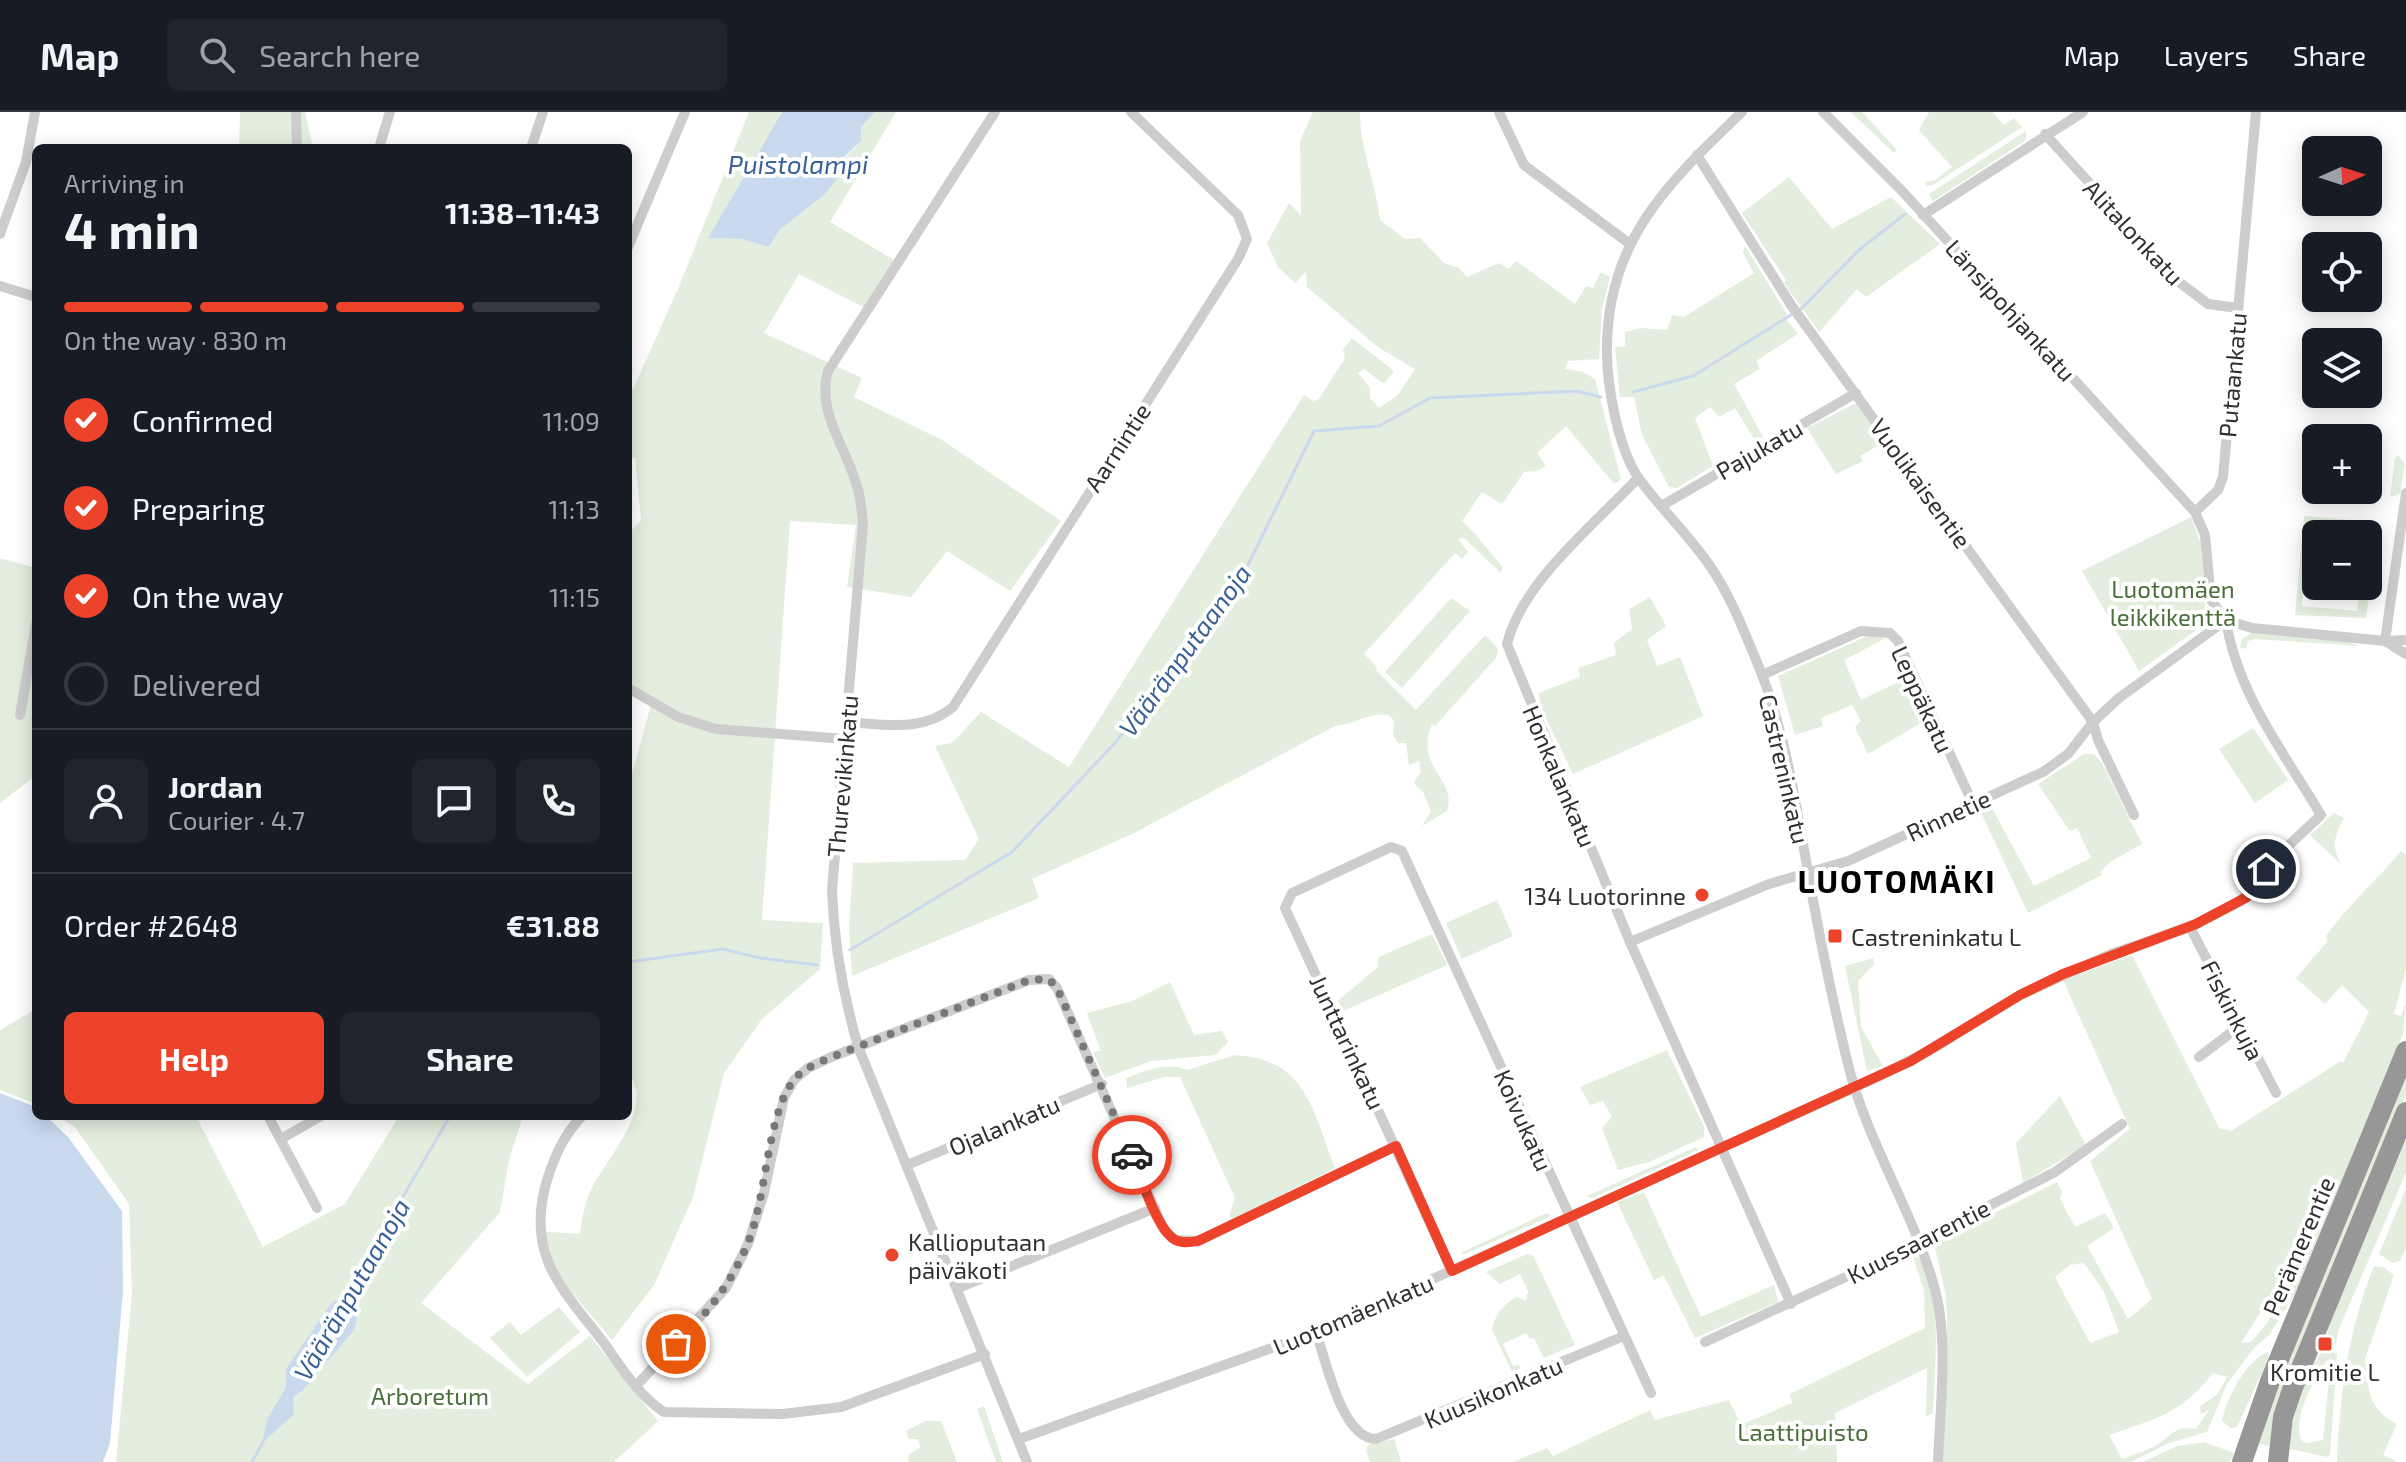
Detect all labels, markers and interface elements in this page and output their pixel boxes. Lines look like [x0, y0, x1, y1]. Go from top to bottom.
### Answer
search box [167, 19, 727, 91]
text: Map [40, 32, 119, 78]
icon: search [195, 33, 239, 77]
text: Search here [259, 37, 420, 73]
text: Map [2064, 38, 2120, 72]
text: Layers [2164, 38, 2249, 72]
text: Share [2293, 38, 2366, 72]
north arrow [2302, 136, 2382, 216]
map controls [2302, 136, 2382, 600]
water label: Puistolampi [728, 148, 868, 179]
text: Arriving in [64, 167, 185, 198]
street label: Alitalonkatu [2078, 173, 2190, 291]
text: 11:38–11:43 [445, 194, 600, 230]
text: 4 min [64, 197, 200, 259]
button: locate [2302, 232, 2382, 312]
street label: Länsipohjankatu [1940, 233, 2082, 387]
street label: Putaankatu [2212, 311, 2252, 439]
text: On the way · 830 m [64, 324, 287, 355]
button: layers [2302, 328, 2382, 408]
street label: Aarnintie [1078, 397, 1156, 497]
icon: check [64, 398, 108, 442]
text: Confirmed [132, 402, 273, 438]
text: 11:09 [543, 405, 600, 436]
street label: Pajukatu [1711, 413, 1807, 485]
street label: Vuolikaisentie [1864, 413, 1978, 553]
button: + [2302, 424, 2382, 504]
icon: check [64, 486, 108, 530]
text: Preparing [132, 490, 265, 526]
text: 11:13 [548, 493, 600, 524]
button: − [2302, 520, 2382, 600]
water label: Vääränputaanoja [1111, 558, 1257, 742]
icon: check [64, 574, 108, 618]
park label: Luotomäen leikkikenttä [2110, 574, 2236, 631]
text: On the way [132, 578, 284, 614]
text: 11:15 [549, 581, 600, 612]
street label: Leppäkatu [1886, 641, 1960, 757]
text: Delivered [132, 666, 261, 702]
street label: Castreninkatu [1754, 691, 1816, 847]
street label: Thurevikinkatu [820, 694, 864, 858]
street label: Honkalankatu [1517, 701, 1603, 851]
button: person [64, 759, 148, 843]
button: chat [412, 759, 496, 843]
button: phone [516, 759, 600, 843]
text: Jordan [168, 768, 263, 804]
street label: Rinnetie [1901, 783, 1995, 847]
text: Courier · 4.7 [168, 804, 305, 835]
pin [2232, 835, 2300, 903]
icon: home [2244, 847, 2288, 891]
district label: LUOTOMÄKI [1797, 861, 1997, 899]
place label: 134 Luotorinne [1524, 881, 1686, 910]
marker: 134 Luotorinne [1693, 886, 1711, 904]
text: Order #2648 [64, 907, 238, 943]
text: €31.88 [506, 907, 600, 943]
place label: Castreninkatu L [1851, 922, 2021, 951]
marker: Castreninkatu L [1826, 927, 1844, 945]
street label: Fiskinkuja [2196, 955, 2270, 1065]
street label: Junttarinkatu [1304, 970, 1392, 1114]
button: Help [64, 1012, 324, 1104]
button: Share [340, 1012, 600, 1104]
street label: Koivukatu [1489, 1065, 1559, 1175]
street label: Ojalankatu [944, 1089, 1064, 1161]
courier [1092, 1115, 1172, 1195]
icon: car [1110, 1133, 1154, 1177]
street label: Perämerentie [2256, 1172, 2340, 1320]
water label: Vääränputaanoja [286, 1193, 416, 1385]
street label: Kuussaarentie [1842, 1193, 1994, 1289]
place label: Kallioputaan päiväkoti [908, 1227, 1046, 1284]
marker: Kallioputaan päiväkoti [883, 1246, 901, 1264]
street label: Luotomäenkatu [1268, 1267, 1438, 1361]
pin [642, 1310, 710, 1378]
icon: bag [654, 1322, 698, 1366]
marker: Kromitie L [2316, 1335, 2334, 1353]
street label: Kuusikonkatu [1420, 1350, 1566, 1434]
place label: Kromitie L [2270, 1357, 2380, 1386]
park label: Arboretum [371, 1381, 489, 1410]
park label: Laattipuisto [1737, 1417, 1869, 1446]

